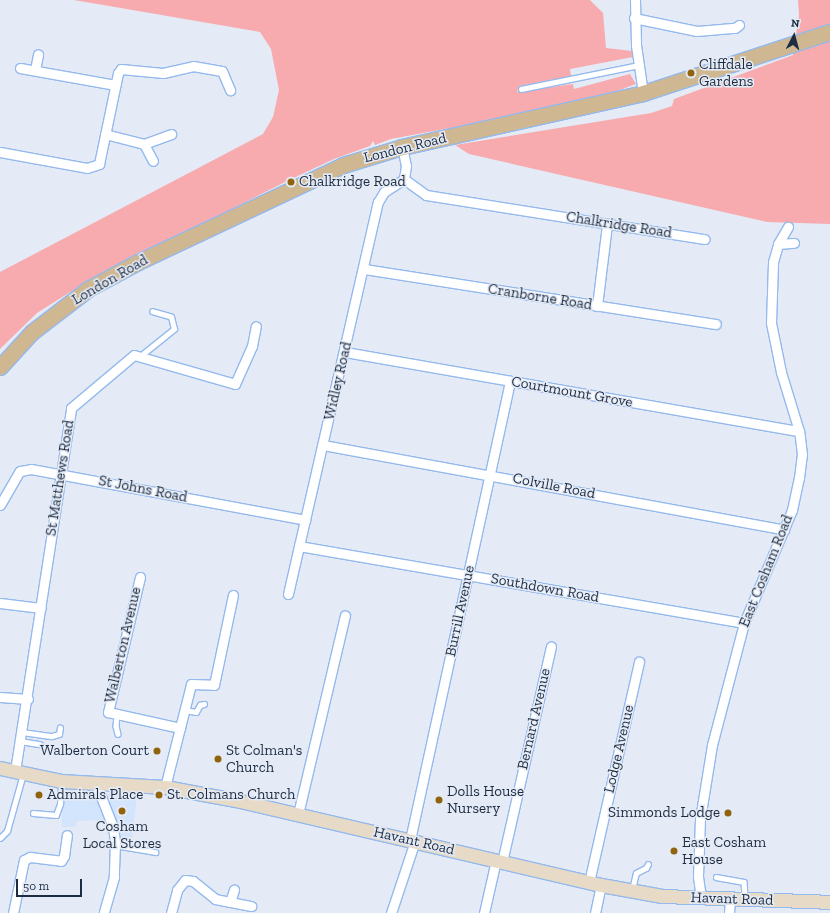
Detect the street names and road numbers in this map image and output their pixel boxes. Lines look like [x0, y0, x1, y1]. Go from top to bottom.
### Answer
street label: London Road [362, 129, 448, 167]
street label: Chalkridge Road [565, 208, 673, 242]
street label: London Road [69, 251, 151, 309]
street label: Cranborne Road [487, 280, 593, 314]
street label: Widley Road [320, 340, 356, 422]
street label: Courtmount Grove [510, 372, 634, 412]
street label: St Matthews Road [42, 419, 78, 537]
street label: Colville Road [511, 469, 597, 503]
street label: St Johns Road [97, 472, 189, 506]
street label: East Cosham Road [735, 512, 797, 630]
street label: Burrill Avenue [442, 564, 478, 658]
street label: Southdown Road [489, 570, 601, 606]
street label: Walberton Avenue [101, 585, 145, 705]
street label: Bernard Avenue [514, 666, 554, 772]
street label: Lodge Avenue [600, 703, 638, 795]
street label: Havant Road [372, 823, 456, 859]
street label: Havant Road [690, 889, 774, 909]

